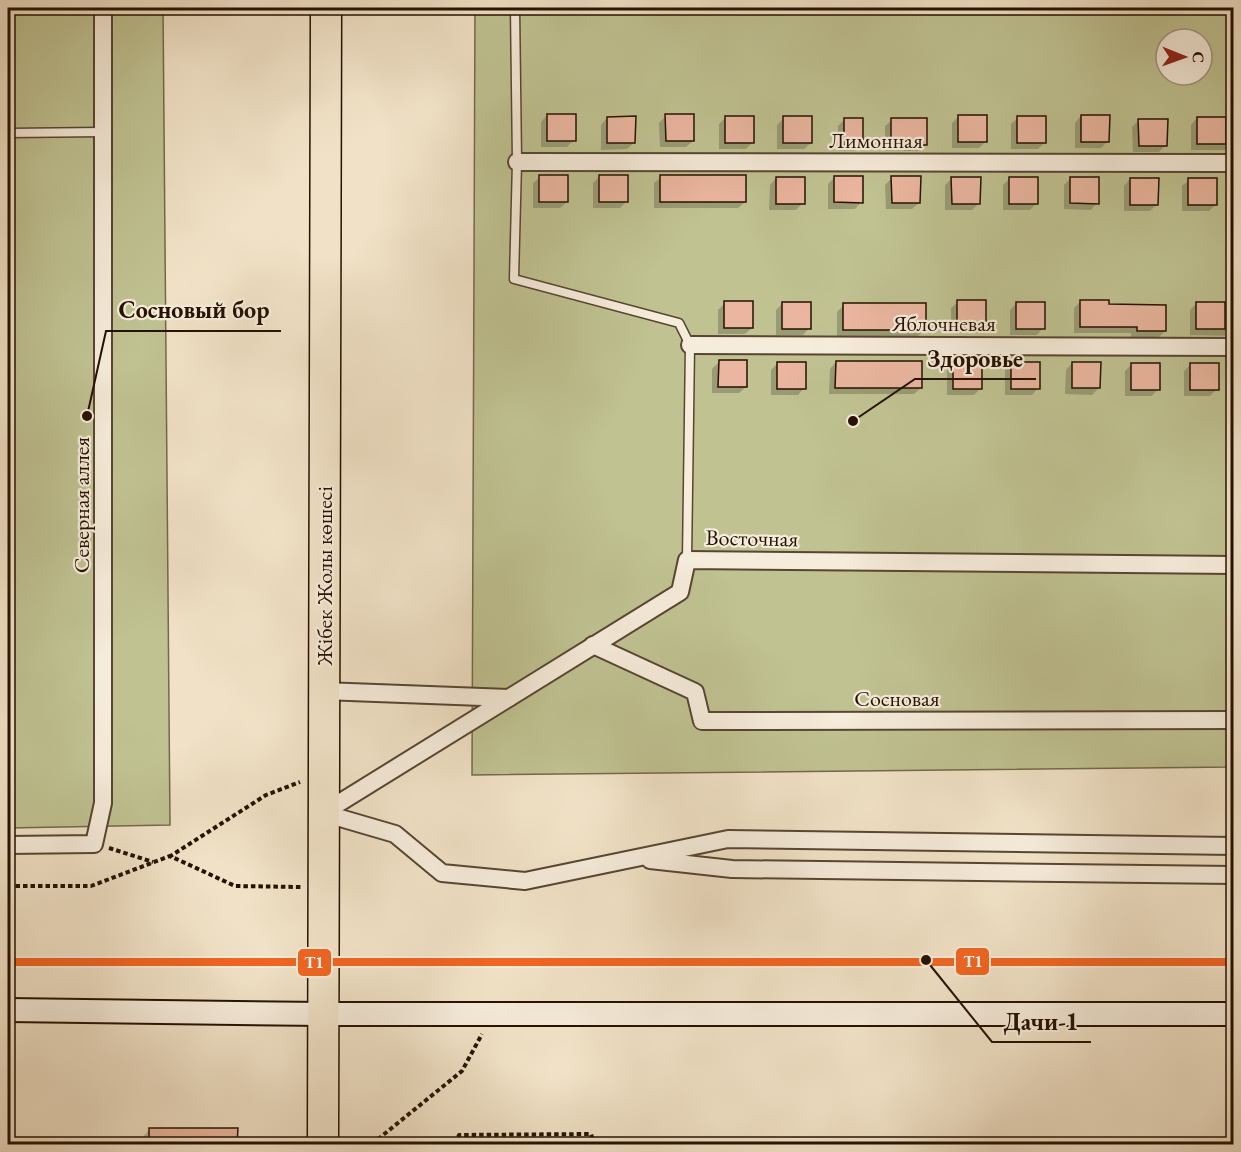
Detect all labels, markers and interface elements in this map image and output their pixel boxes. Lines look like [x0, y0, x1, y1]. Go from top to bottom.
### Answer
north arrow [1154, 27, 1214, 87]
text: С [1188, 51, 1209, 63]
street label: Лимонная [829, 126, 923, 155]
callout: Сосновый бор [106, 289, 281, 331]
text: Сосновый бор [119, 294, 269, 325]
street label: Яблочневая [891, 309, 996, 338]
callout: Здоровье [915, 337, 1036, 379]
text: Здоровье [927, 343, 1023, 374]
street label: Северная аллея [67, 437, 96, 573]
street label: Жібек Жолы көшесі [310, 486, 339, 667]
street label: Восточная [705, 523, 799, 553]
street label: Сосновая [854, 684, 940, 713]
line badge: T1 [955, 947, 990, 976]
line badge: T1 [297, 948, 332, 977]
text: T1 [963, 951, 983, 972]
text: T1 [304, 952, 324, 973]
callout: Дачи-1 [992, 1000, 1091, 1042]
text: Дачи-1 [1004, 1006, 1078, 1037]

